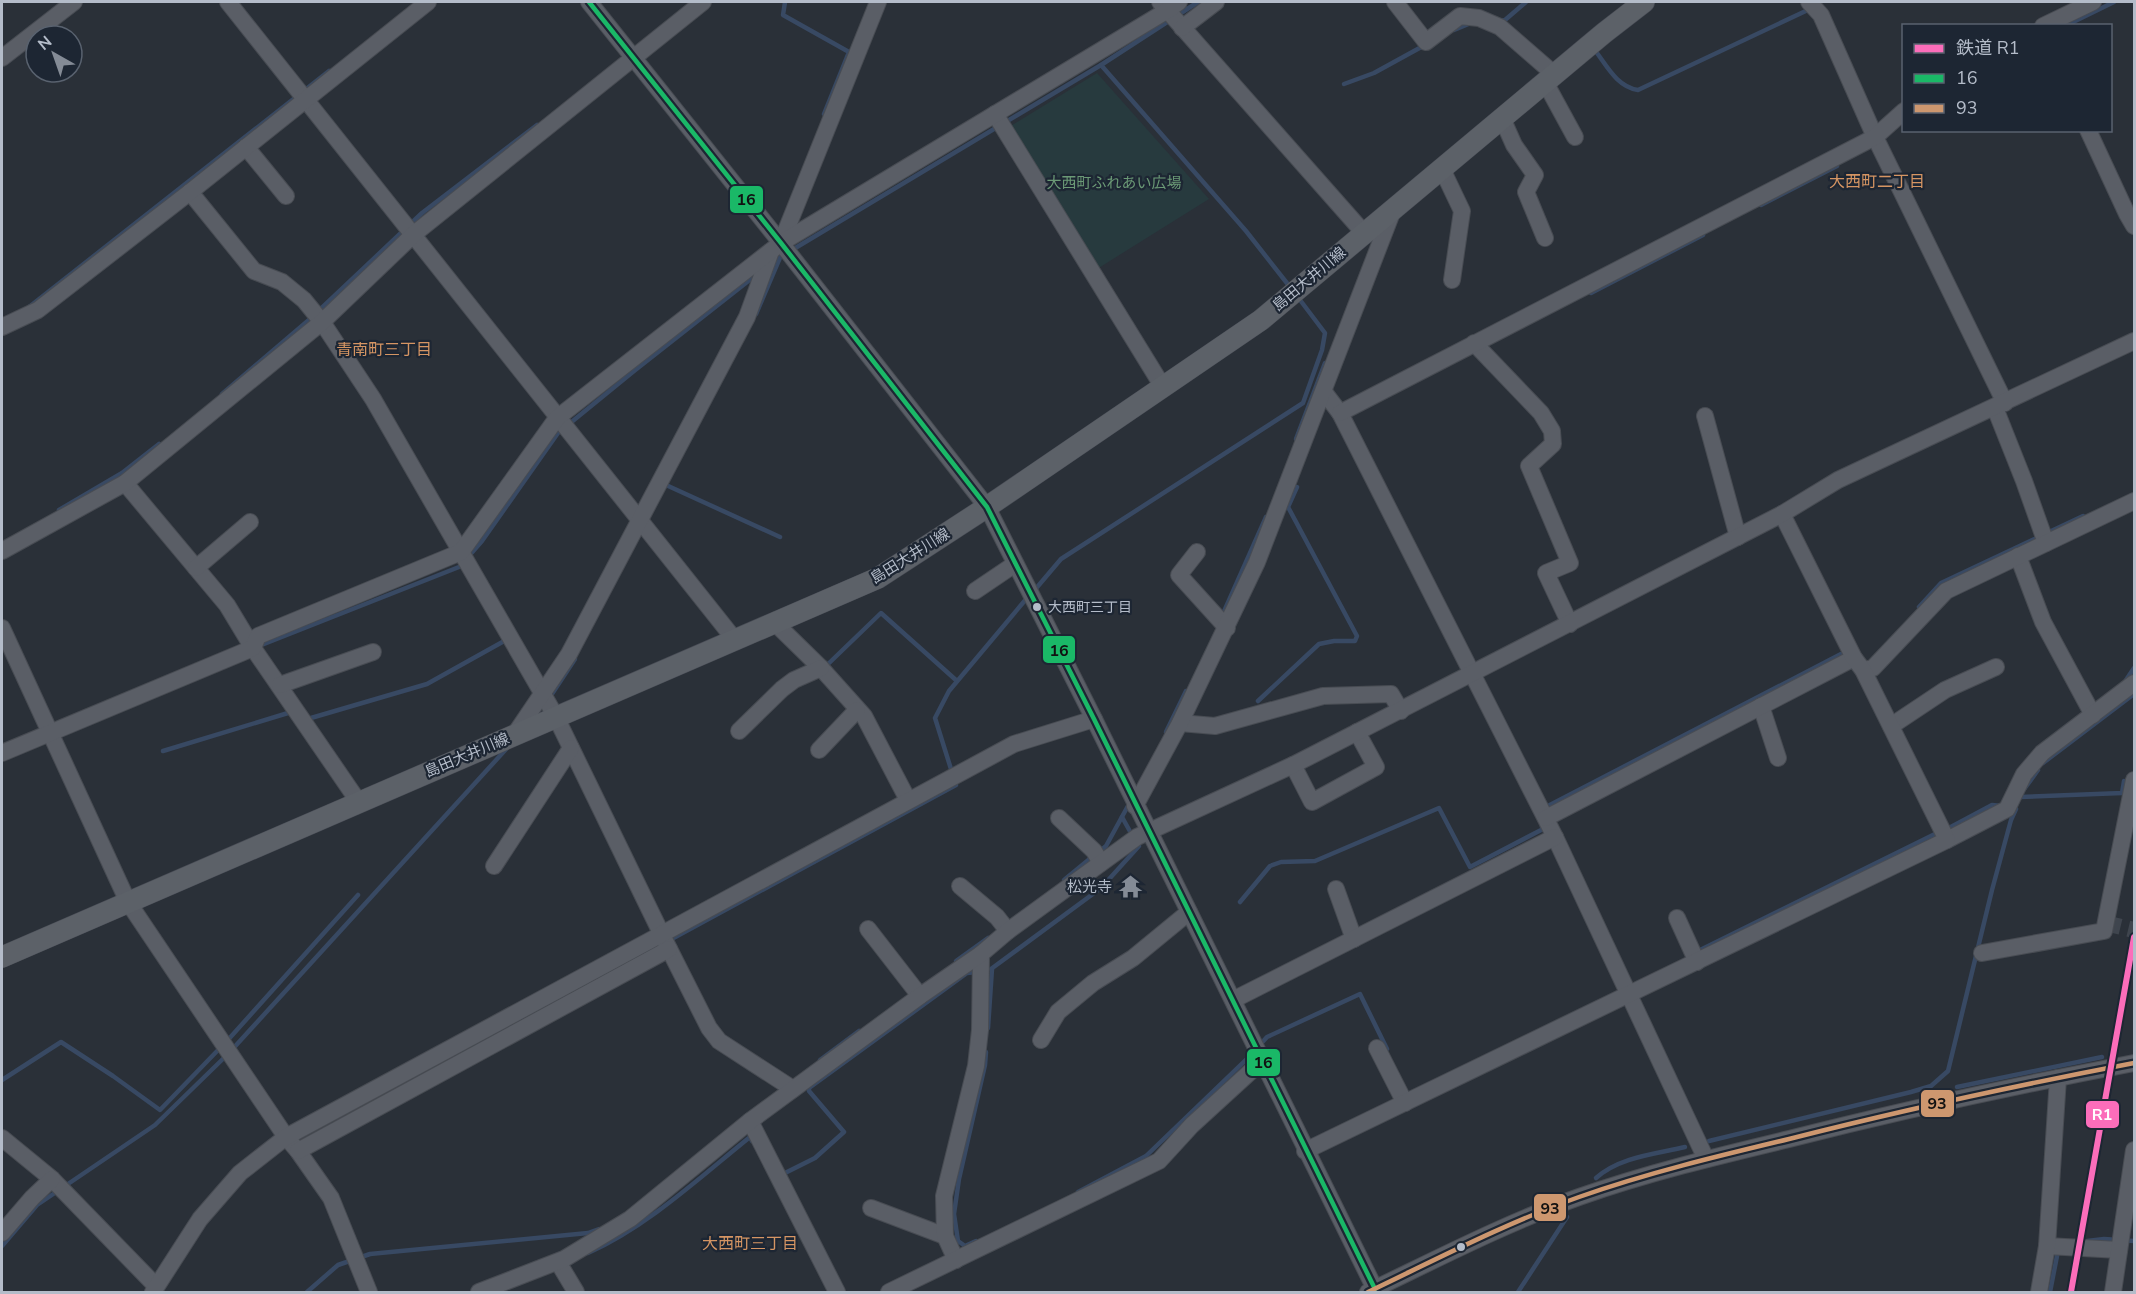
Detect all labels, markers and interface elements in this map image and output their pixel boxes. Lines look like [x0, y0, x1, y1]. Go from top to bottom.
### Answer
north arrow [24, 24, 84, 84]
legend [1902, 24, 2112, 132]
text: N [33, 31, 57, 56]
text: 鉄道 R1 [1956, 36, 2019, 60]
text: 16 [1956, 66, 1978, 90]
text: 93 [1956, 96, 1978, 120]
district label: 大西町二丁目 [1829, 171, 1925, 193]
park label: 大西町ふれあい広場 [1046, 173, 1182, 193]
line badge: 16 [729, 185, 764, 214]
text: 16 [736, 189, 756, 211]
street label: 島田大井川線 [1268, 242, 1350, 316]
district label: 青南町三丁目 [336, 339, 432, 361]
street label: 島田大井川線 [867, 524, 953, 588]
place label: 大西町三丁目 [1048, 598, 1132, 617]
marker: 大西町三丁目 [1031, 601, 1043, 613]
line badge: 16 [1042, 635, 1076, 664]
text: 16 [1049, 640, 1069, 662]
street label: 島田大井川線 [422, 728, 512, 782]
temple icon: 松光寺 [1117, 874, 1143, 900]
place label: 松光寺 [1067, 877, 1112, 897]
line badge: 16 [1246, 1048, 1281, 1077]
text: 16 [1253, 1052, 1273, 1074]
line badge: 93 [1920, 1089, 1955, 1118]
text: 93 [1927, 1093, 1947, 1115]
line badge: R1 [2085, 1100, 2120, 1129]
text: R1 [2092, 1104, 2112, 1126]
line badge: 93 [1533, 1193, 1567, 1222]
text: 93 [1540, 1198, 1560, 1220]
district label: 大西町三丁目 [702, 1233, 798, 1255]
unlabelled marker [1455, 1241, 1467, 1253]

